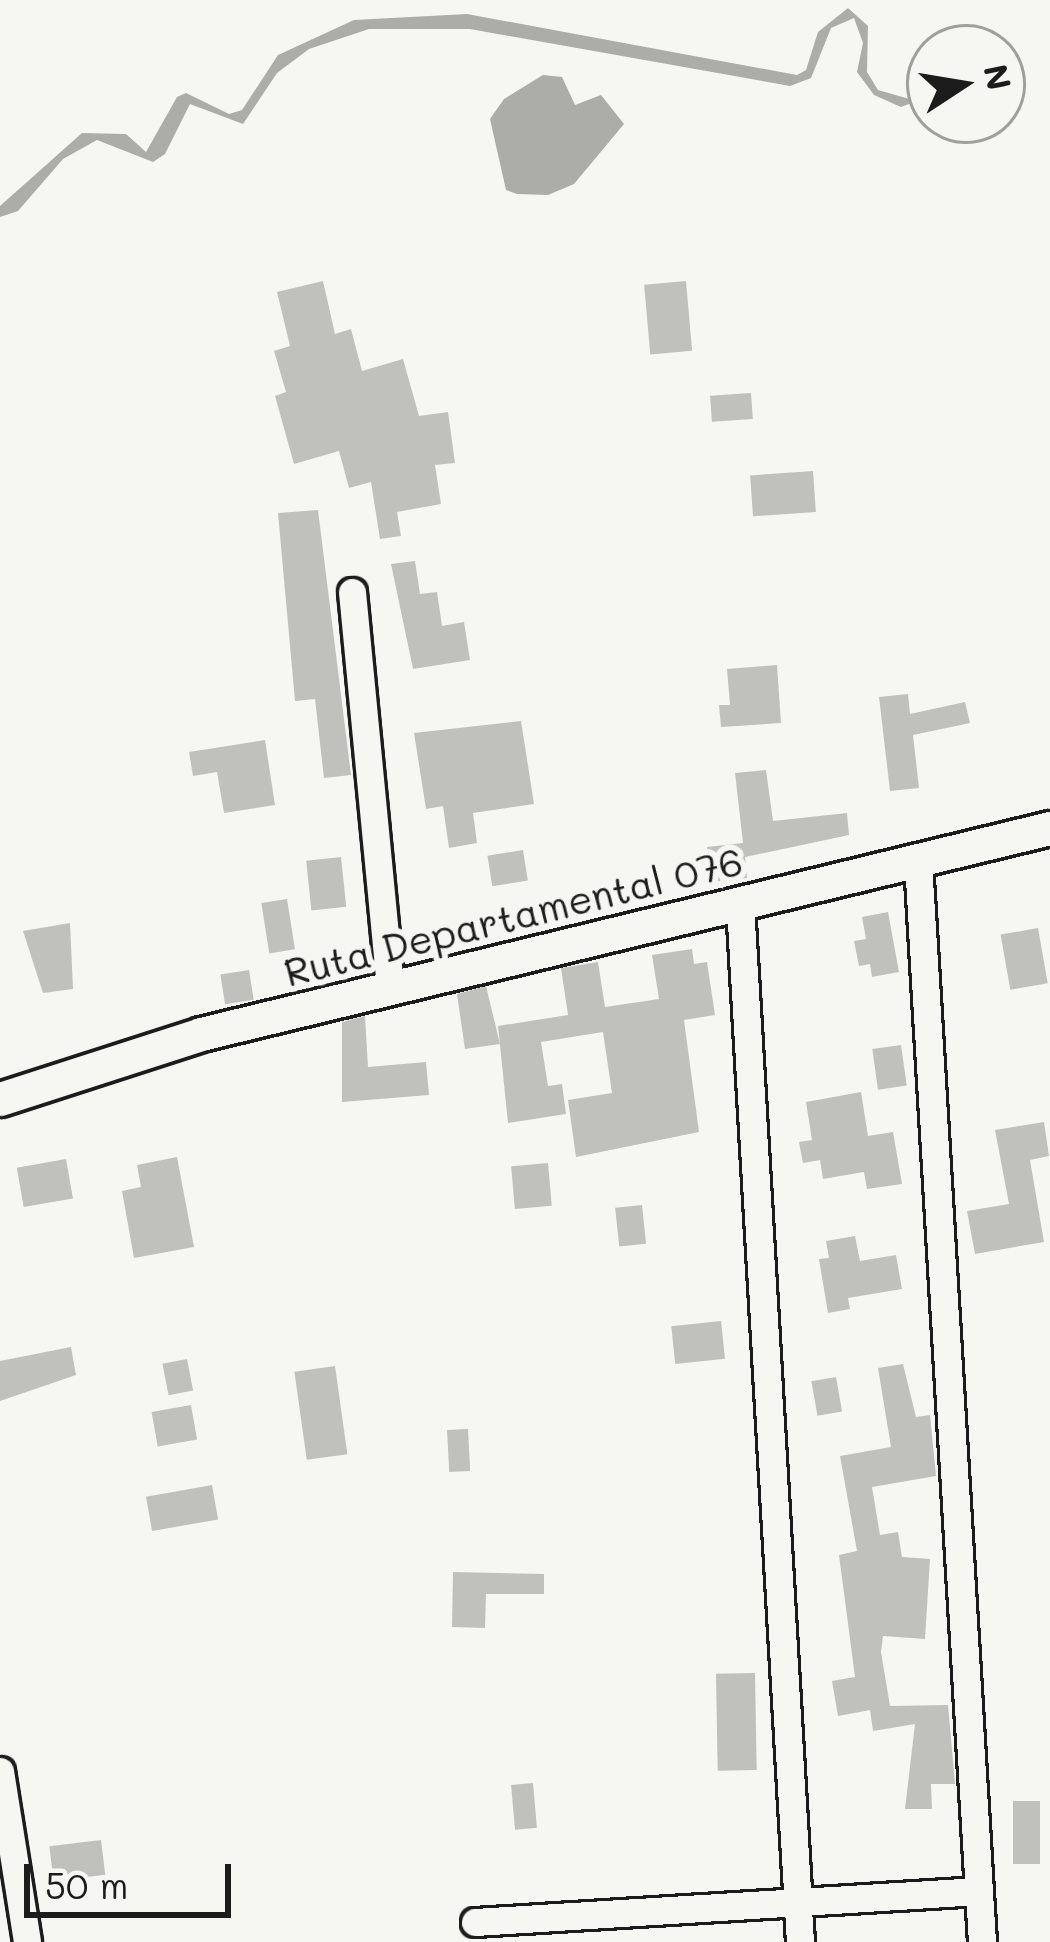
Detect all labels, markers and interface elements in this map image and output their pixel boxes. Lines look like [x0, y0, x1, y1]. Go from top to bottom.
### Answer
north arrow [906, 24, 1026, 144]
text: N [975, 60, 1022, 94]
street label: Ruta Departamental 076 [279, 836, 747, 996]
scale bar [30, 1840, 237, 1914]
text: 50 m [45, 1861, 128, 1908]

